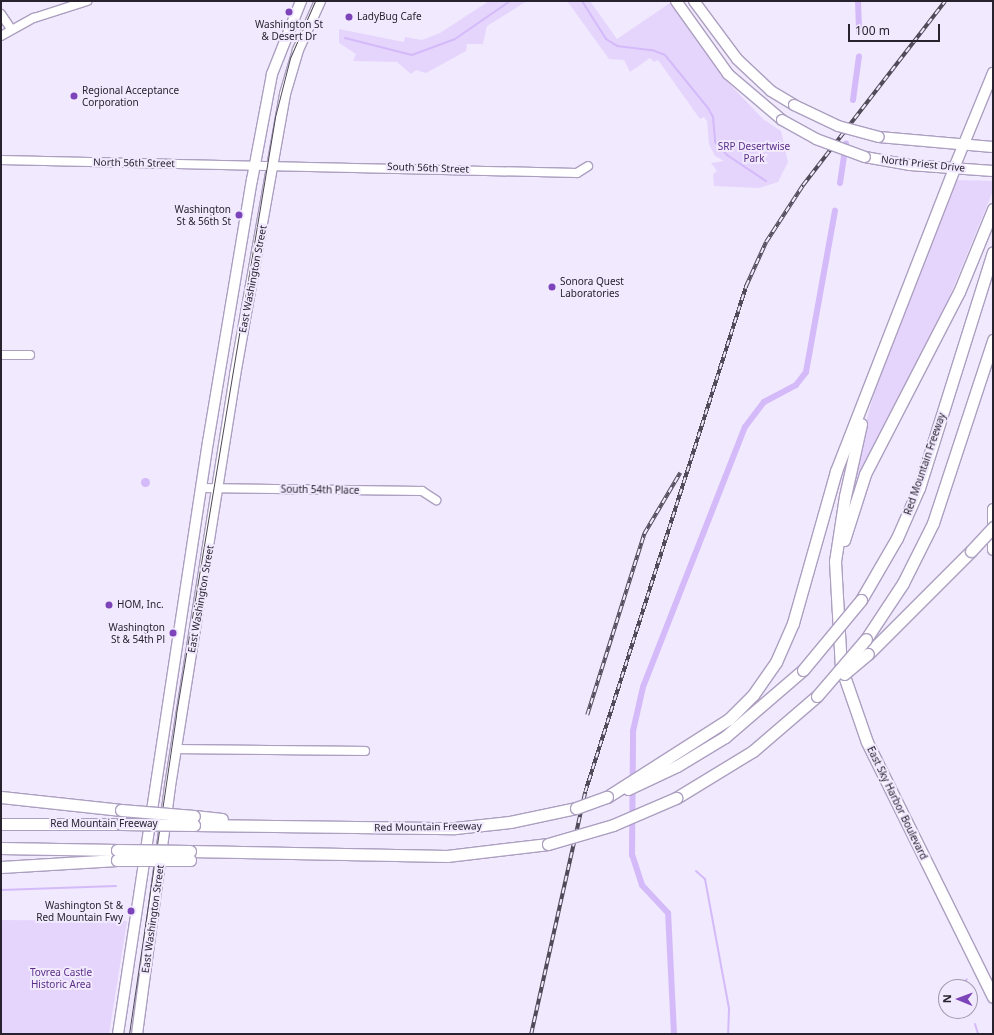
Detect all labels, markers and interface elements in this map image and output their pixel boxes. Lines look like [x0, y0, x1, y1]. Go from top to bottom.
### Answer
marker: Washington St & Desert Dr [284, 7, 294, 17]
place label: LadyBug Cafe [357, 11, 422, 23]
marker: LadyBug Cafe [344, 12, 354, 22]
scale bar [850, 16, 942, 42]
place label: Washington St & Desert Dr [255, 18, 323, 42]
text: 100 m [855, 22, 890, 39]
place label: Regional Acceptance Corporation [82, 84, 179, 108]
marker: Regional Acceptance Corporation [69, 91, 79, 101]
park label: SRP Desertwise Park [718, 140, 790, 164]
street label: North Priest Drive [880, 154, 966, 174]
street label: North 56th Street [93, 156, 175, 170]
street label: South 56th Street [387, 161, 469, 175]
place label: Washington St & 56th St [175, 203, 231, 226]
marker: Washington St & 56th St [234, 210, 244, 220]
street label: East Washington Street [237, 224, 269, 334]
place label: Sonora Quest Laboratories [560, 275, 624, 298]
marker: Sonora Quest Laboratories [547, 282, 557, 292]
street label: Red Mountain Freeway [902, 411, 948, 517]
street label: South 54th Place [281, 483, 359, 497]
street label: East Washington Street [186, 544, 216, 654]
place label: HOM, Inc. [117, 599, 164, 611]
marker: HOM, Inc. [104, 600, 114, 610]
place label: Washington St & 54th Pl [109, 621, 165, 644]
marker: Washington St & 54th Pl [168, 628, 178, 638]
street label: East Sky Harbor Boulevard [864, 745, 930, 861]
street label: Red Mountain Freeway [50, 818, 158, 830]
street label: Red Mountain Freeway [374, 820, 482, 834]
street label: East Washington Street [139, 864, 167, 974]
place label: Washington St & Red Mountain Fwy [36, 899, 123, 922]
marker: Washington St & Red Mountain Fwy [126, 906, 136, 916]
park label: Tovrea Castle Historic Area [30, 966, 92, 990]
north arrow [938, 979, 978, 1019]
text: N [939, 994, 954, 1003]

